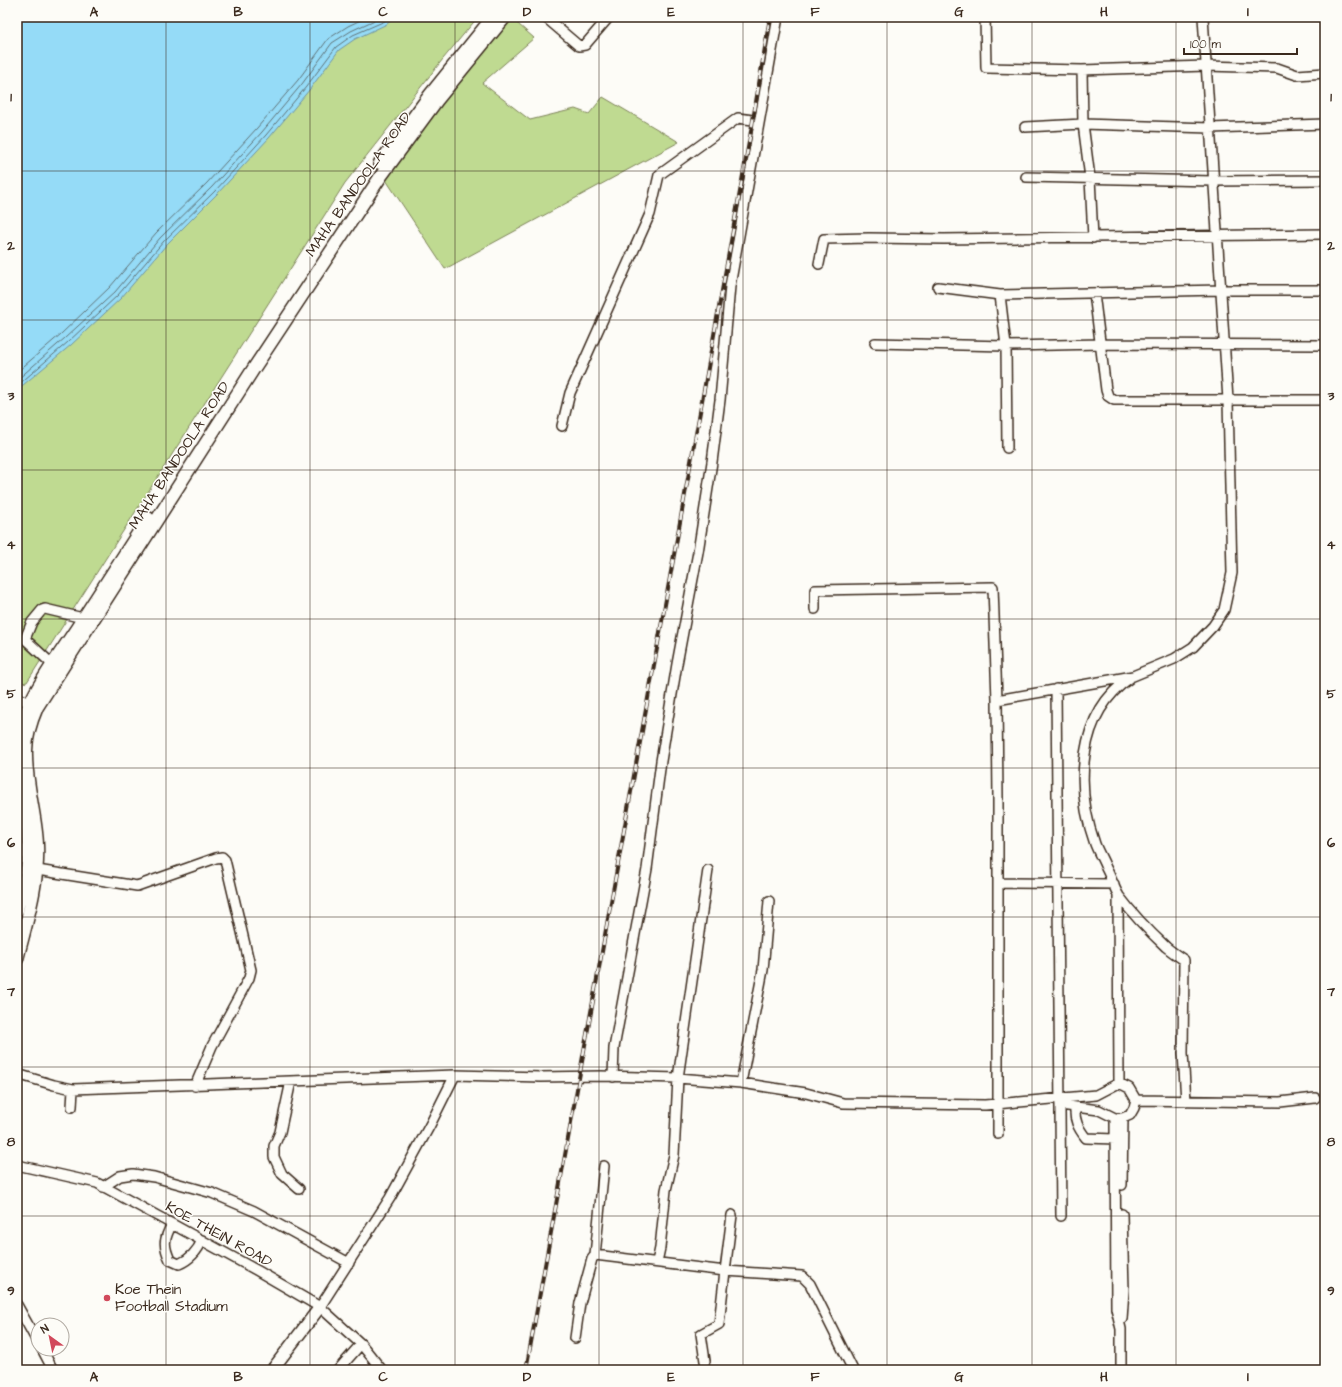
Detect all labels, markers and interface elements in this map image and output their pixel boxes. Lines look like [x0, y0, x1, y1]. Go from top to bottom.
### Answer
text: A [90, 3, 99, 21]
text: B [233, 3, 243, 21]
text: C [378, 3, 388, 21]
text: D [523, 3, 532, 21]
text: E [667, 3, 675, 21]
text: F [810, 3, 820, 21]
text: G [954, 3, 964, 21]
text: H [1100, 3, 1108, 21]
text: I [1247, 3, 1249, 21]
scale bar [1184, 30, 1297, 56]
text: 100 m [1190, 36, 1221, 53]
text: 1 [10, 88, 12, 106]
text: 1 [1330, 88, 1332, 106]
street label: MAHA BANDOOLA ROAD [300, 107, 417, 261]
text: 2 [6, 237, 15, 255]
text: 2 [1326, 237, 1335, 255]
street label: MAHA BANDOOLA ROAD [124, 377, 235, 533]
text: 3 [7, 387, 15, 405]
text: 3 [1327, 387, 1335, 405]
text: 4 [7, 536, 16, 554]
text: 4 [1327, 536, 1336, 554]
text: 5 [6, 685, 16, 703]
text: 5 [1326, 685, 1336, 703]
text: 6 [7, 834, 16, 852]
text: 6 [1327, 834, 1336, 852]
text: 7 [6, 983, 16, 1001]
text: 7 [1326, 983, 1336, 1001]
text: 8 [7, 1133, 16, 1151]
text: 8 [1327, 1133, 1336, 1151]
street label: KOE THEIN ROAD [162, 1196, 276, 1273]
place label: Koe Thein Football Stadium [115, 1279, 228, 1317]
text: 9 [7, 1282, 15, 1300]
text: 9 [1327, 1282, 1335, 1300]
marker: Koe Thein Football Stadium [102, 1293, 112, 1303]
north arrow [30, 1317, 70, 1357]
text: N [38, 1321, 52, 1337]
text: A [90, 1368, 99, 1386]
text: B [233, 1368, 243, 1386]
text: C [378, 1368, 388, 1386]
text: D [523, 1368, 532, 1386]
text: E [667, 1368, 675, 1386]
text: F [810, 1368, 820, 1386]
text: G [954, 1368, 964, 1386]
text: H [1100, 1368, 1108, 1386]
text: I [1247, 1368, 1249, 1386]

